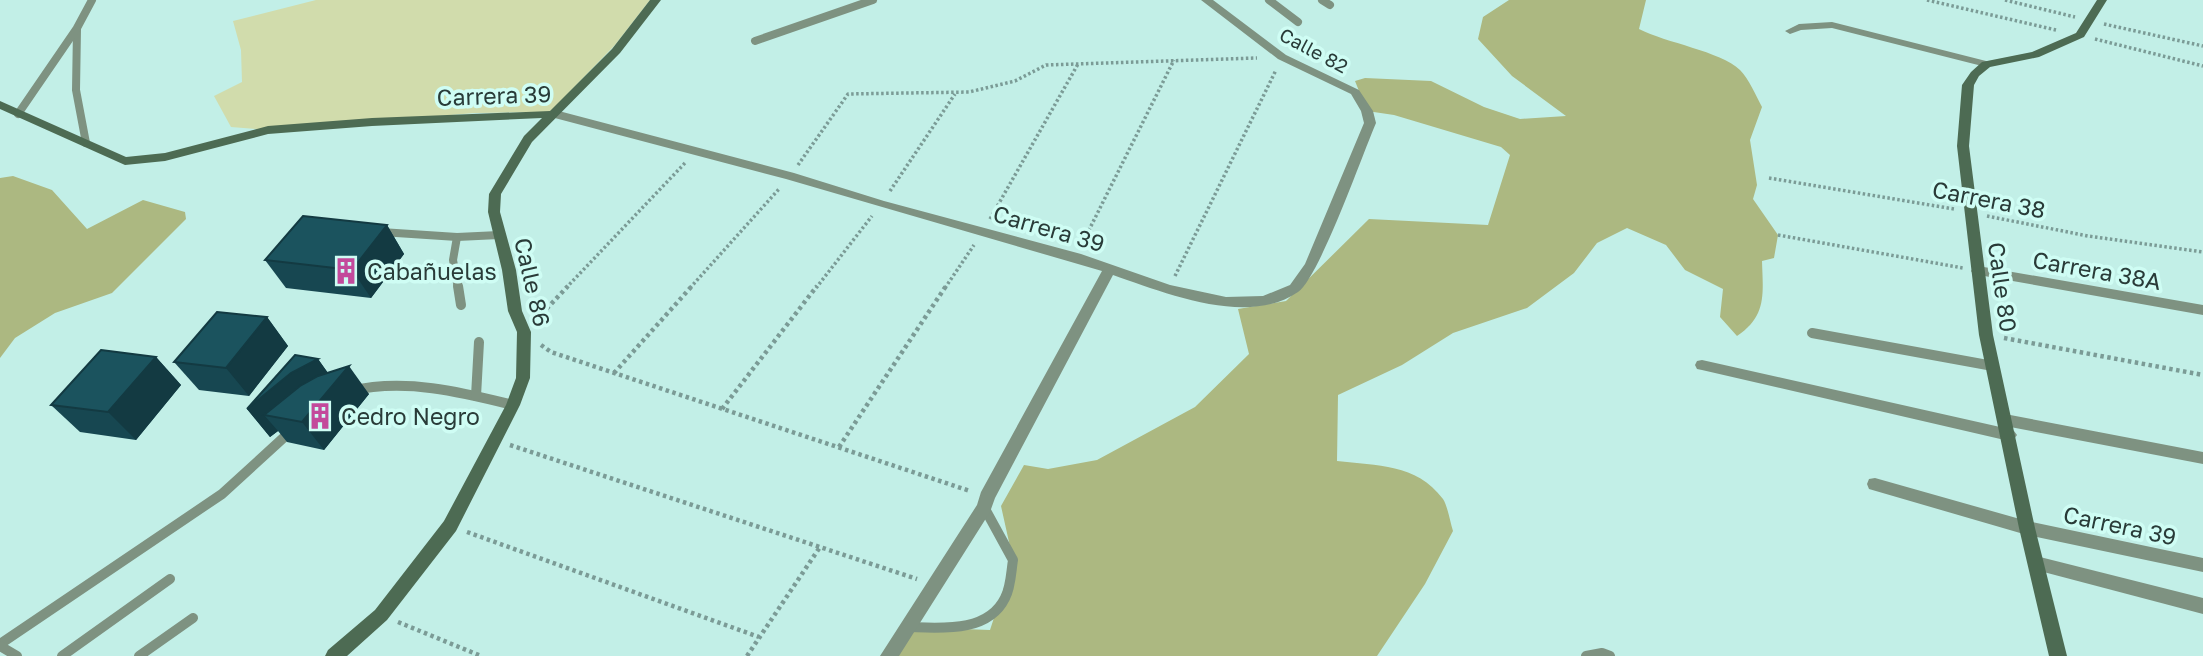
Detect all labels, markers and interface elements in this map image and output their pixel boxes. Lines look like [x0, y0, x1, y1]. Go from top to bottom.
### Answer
street label: Calle 82 [1276, 22, 1352, 78]
street label: Carrera 39 [436, 79, 552, 111]
street label: Carrera 38 [1930, 174, 2048, 224]
street label: Carrera 39 [990, 199, 1108, 257]
street label: Calle 86 [509, 235, 557, 329]
street label: Calle 80 [1983, 240, 2023, 334]
street label: Carrera 38A [2031, 245, 2163, 295]
building icon: Cabañuelas [331, 256, 361, 286]
place label: Cabañuelas [367, 257, 497, 285]
building icon: Cedro Negro [305, 401, 335, 431]
place label: Cedro Negro [341, 402, 480, 430]
street label: Carrera 39 [2061, 499, 2179, 551]

